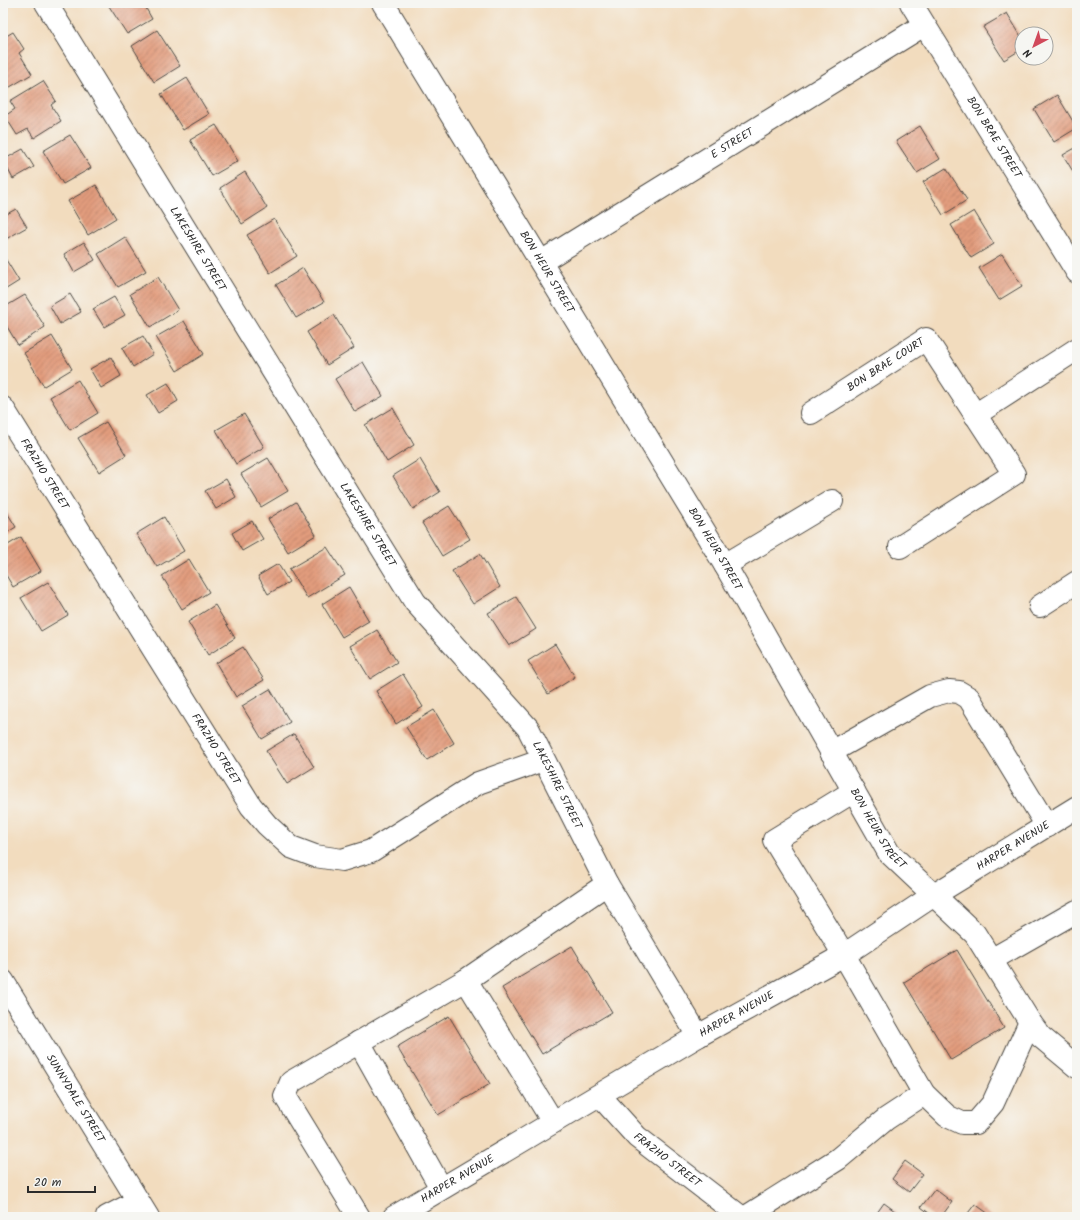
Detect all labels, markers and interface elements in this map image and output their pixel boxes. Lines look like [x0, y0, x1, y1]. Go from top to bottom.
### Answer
north arrow [1014, 26, 1054, 66]
text: N [1020, 44, 1037, 62]
street label: BON BRAE STREET [962, 93, 1027, 183]
street label: E STREET [707, 123, 758, 164]
street label: LAKESHIRE STREET [165, 203, 231, 296]
street label: BON HEUR STREET [515, 227, 579, 318]
street label: BON BRAE COURT [844, 333, 929, 396]
street label: FRAZHO STREET [15, 435, 74, 514]
street label: LAKESHIRE STREET [335, 479, 401, 572]
street label: BON HEUR STREET [683, 504, 747, 595]
street label: FRAZHO STREET [186, 710, 245, 789]
street label: LAKESHIRE STREET [527, 738, 587, 833]
street label: BON HEUR STREET [845, 785, 911, 874]
street label: HARPER AVENUE [973, 816, 1054, 876]
street label: HARPER AVENUE [696, 986, 778, 1043]
street label: SUNNYDALE STREET [41, 1051, 110, 1147]
street label: FRAZHO STREET [629, 1128, 705, 1193]
street label: HARPER AVENUE [417, 1150, 498, 1208]
scale bar [28, 1168, 95, 1194]
text: 20 m [34, 1173, 62, 1192]

